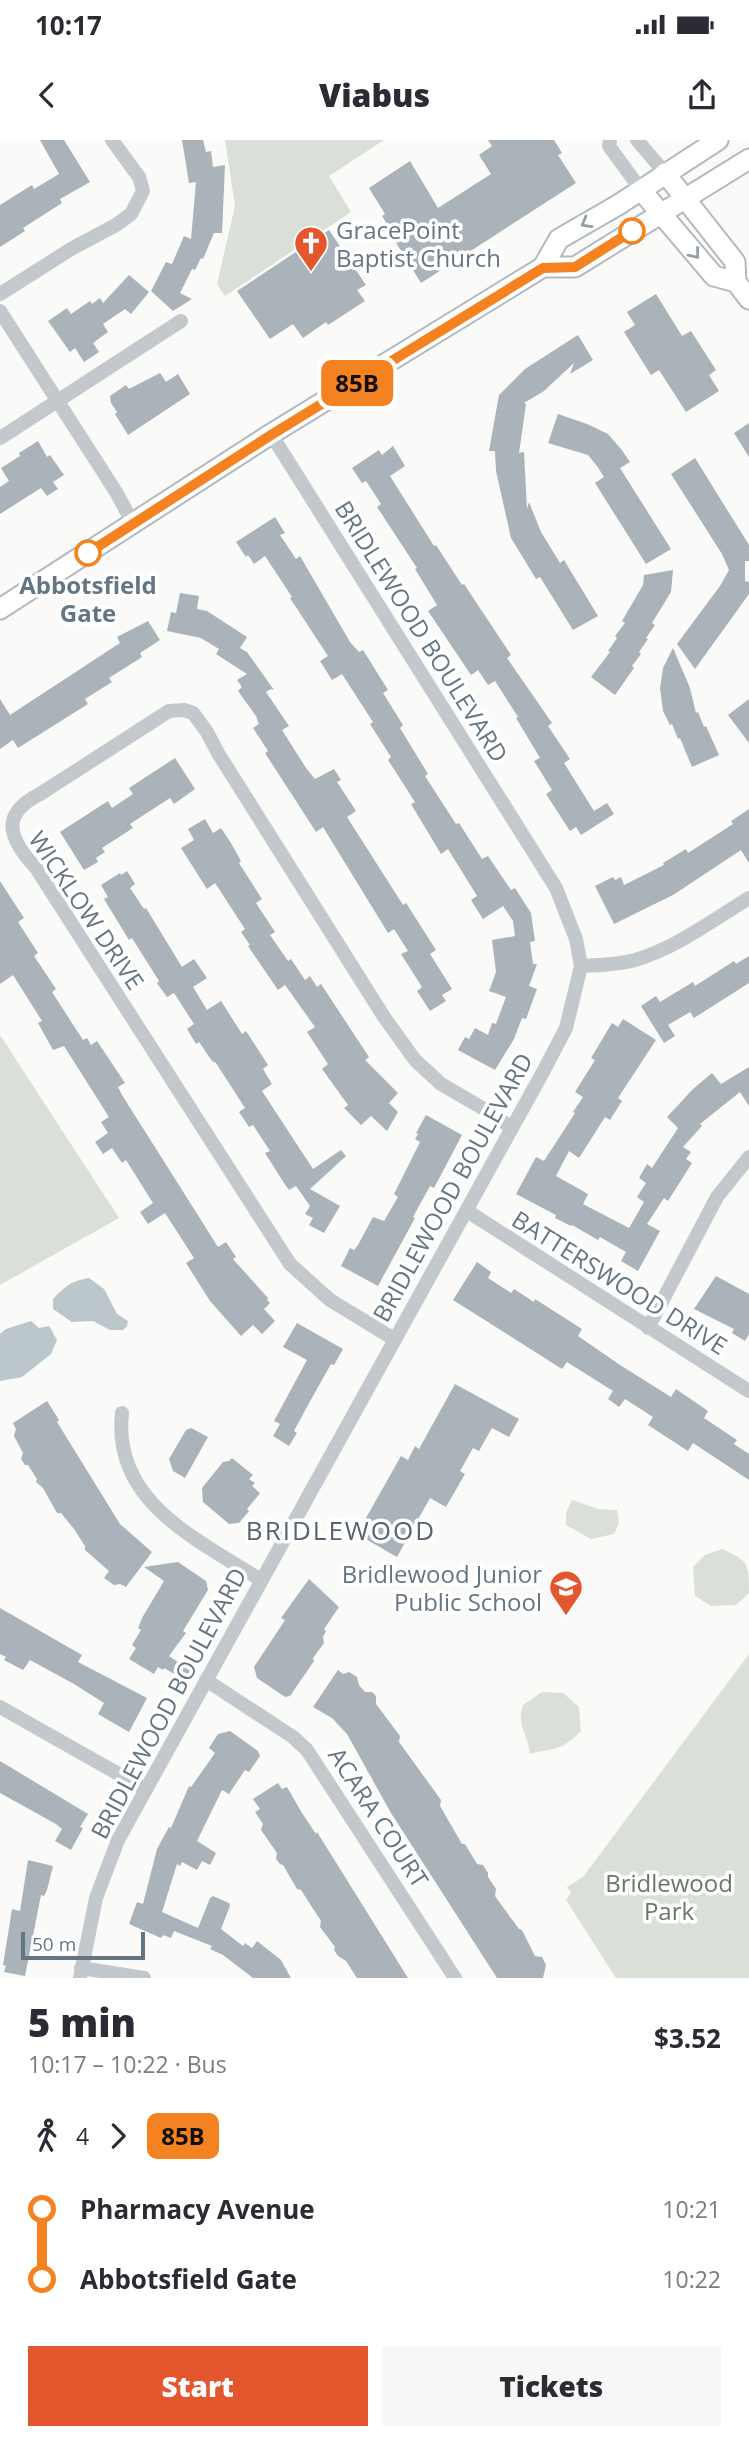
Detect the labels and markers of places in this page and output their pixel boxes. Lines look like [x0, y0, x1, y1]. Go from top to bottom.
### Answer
place label: GracePoint Baptist Church [336, 213, 501, 274]
unlabelled marker [619, 218, 645, 244]
church icon: GracePoint Baptist Church [292, 224, 330, 273]
marker: Abbotsfield Gate [75, 540, 101, 566]
place label: Abbotsfield Gate [19, 568, 157, 629]
place label: Bridlewood Junior Public School [342, 1557, 542, 1618]
school or university icon: Bridlewood Junior Public School [547, 1568, 585, 1617]

